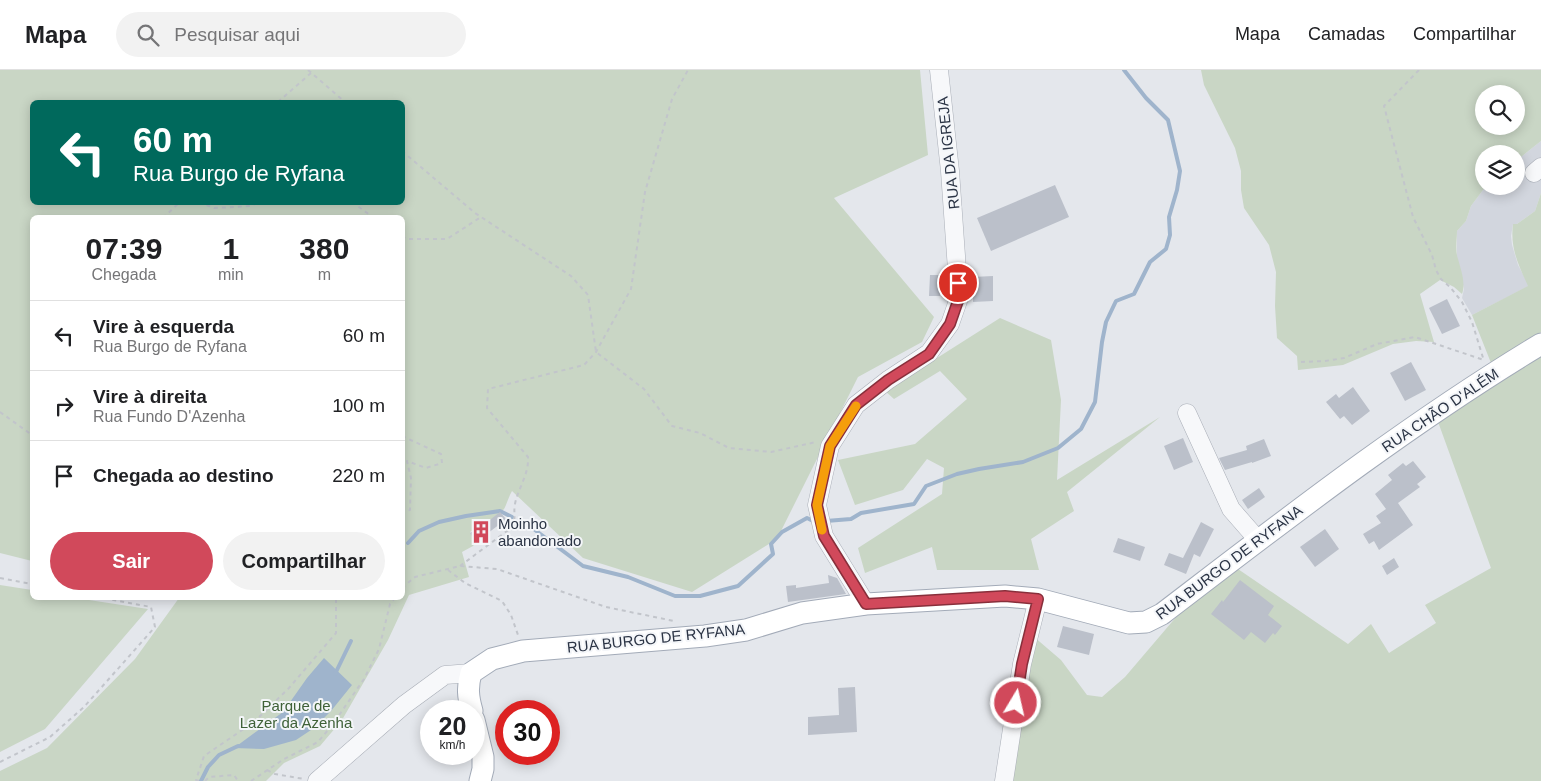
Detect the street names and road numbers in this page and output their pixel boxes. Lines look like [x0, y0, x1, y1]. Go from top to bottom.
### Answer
street label: RUA DA IGREJA [934, 96, 962, 210]
street label: RUA CHÃO D'ALÉM [1378, 365, 1502, 455]
street label: RUA BURGO DE RYFANA [1152, 501, 1306, 623]
street label: RUA BURGO DE RYFANA [566, 620, 746, 656]

